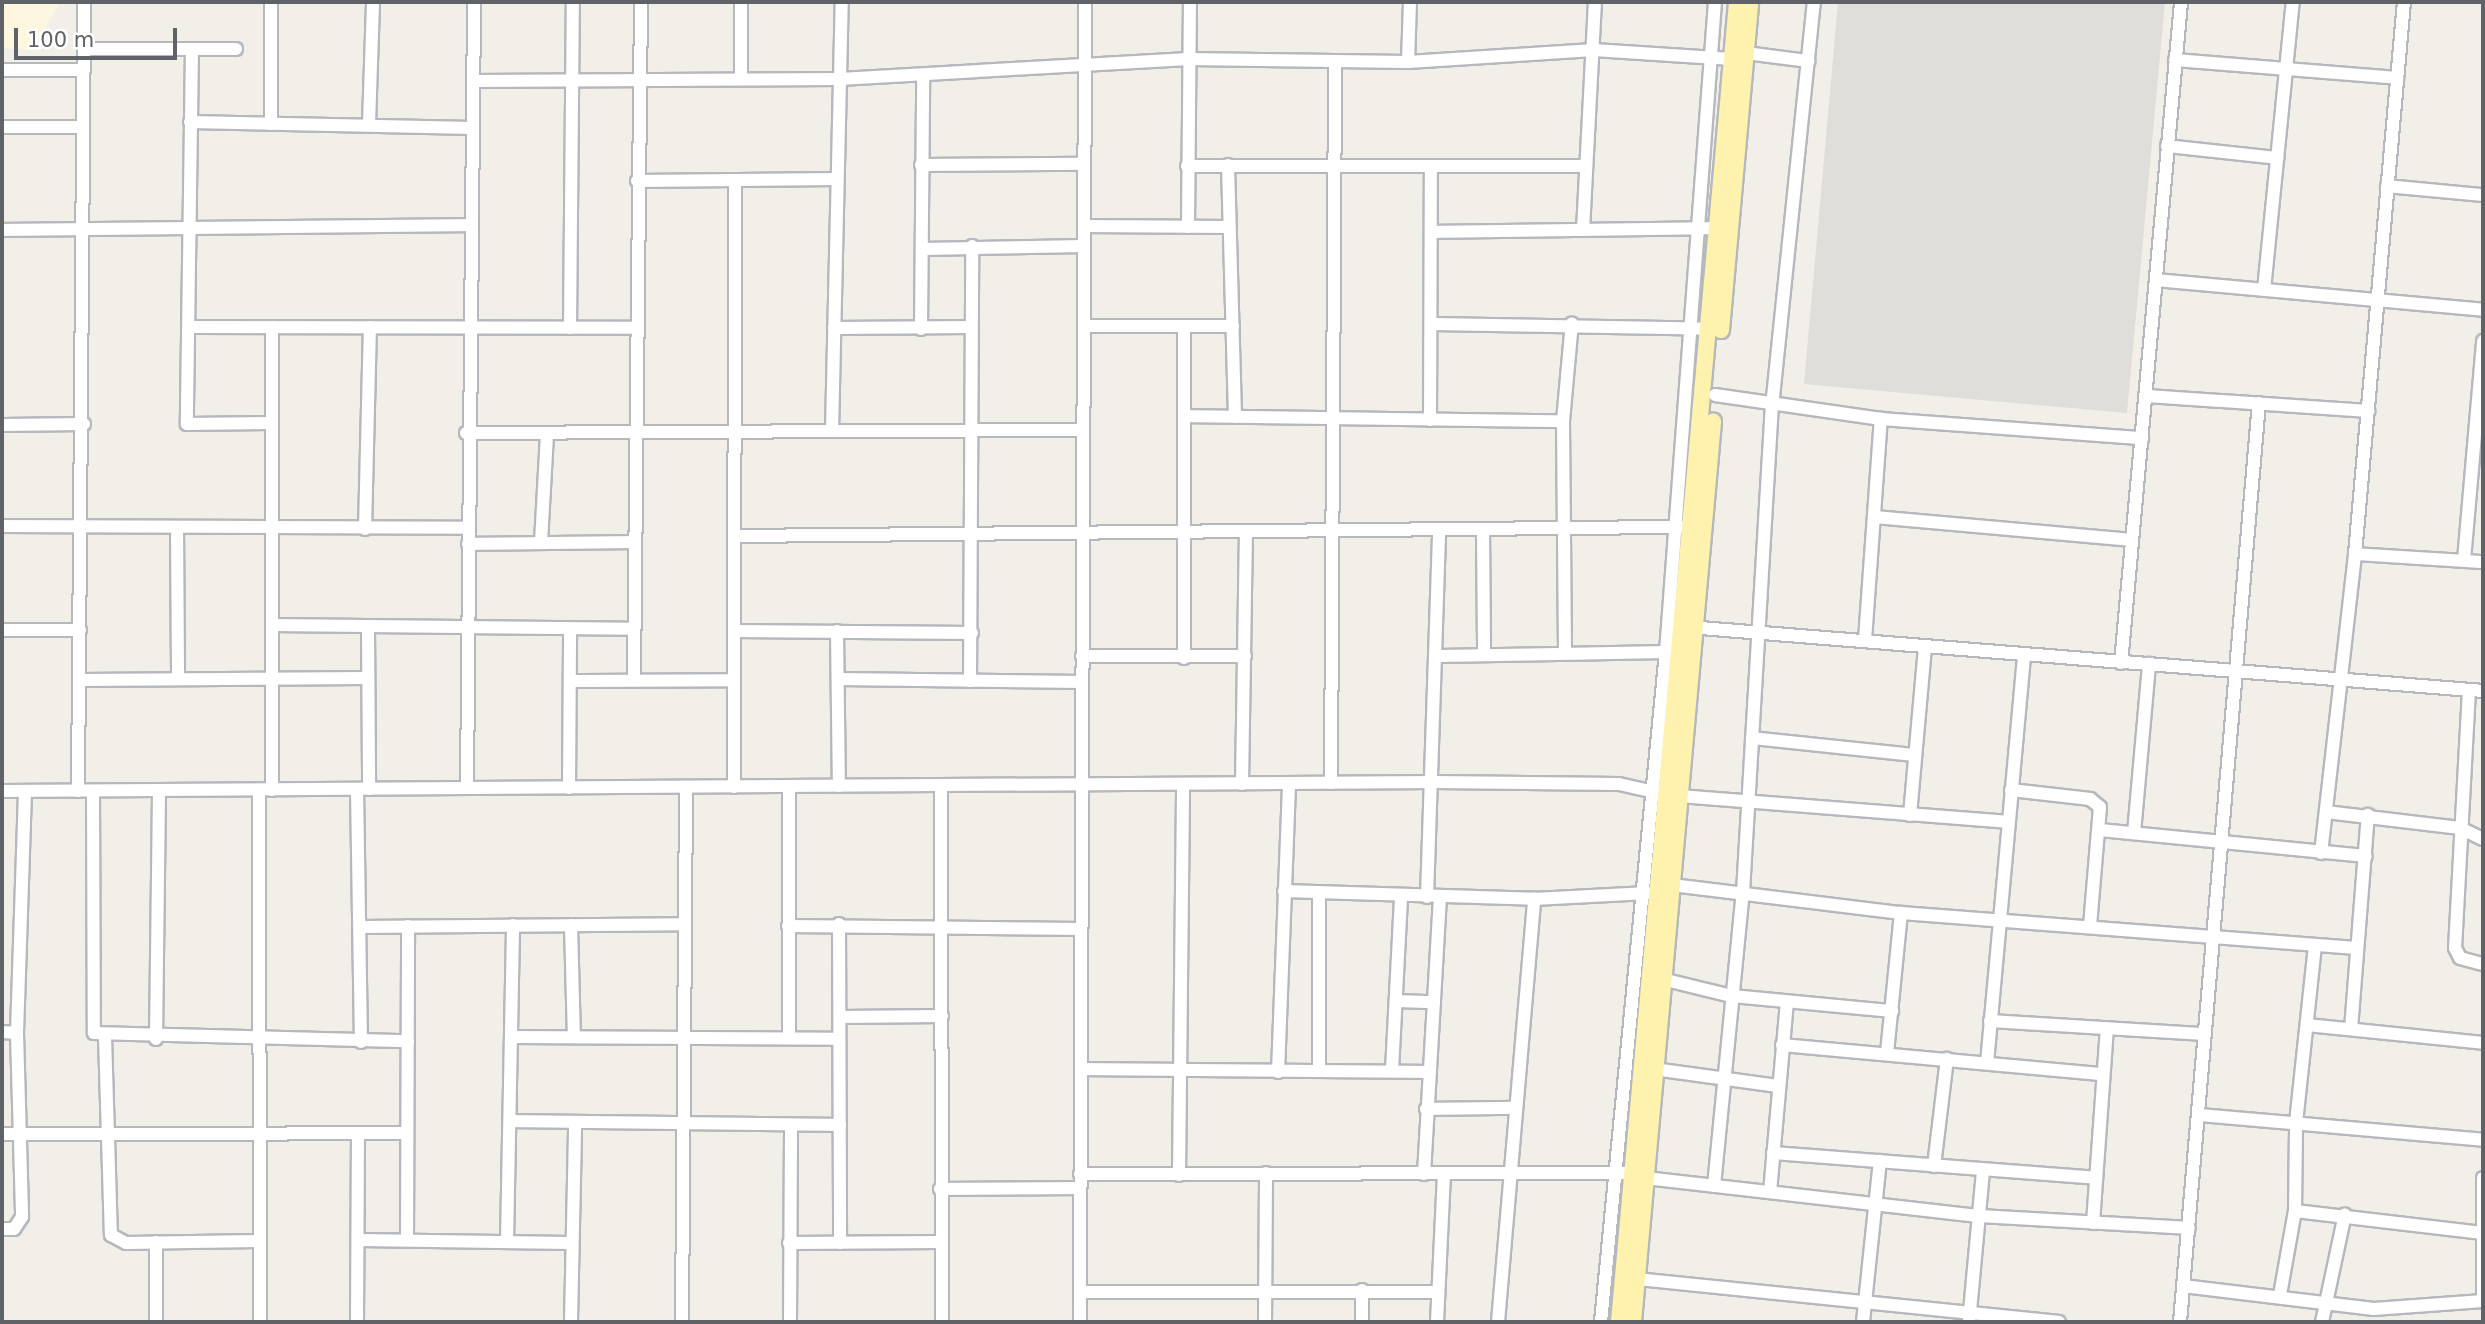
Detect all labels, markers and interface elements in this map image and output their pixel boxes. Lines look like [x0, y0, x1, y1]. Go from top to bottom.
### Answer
scale bar [18, 14, 180, 58]
text: 100 m [27, 28, 94, 52]

